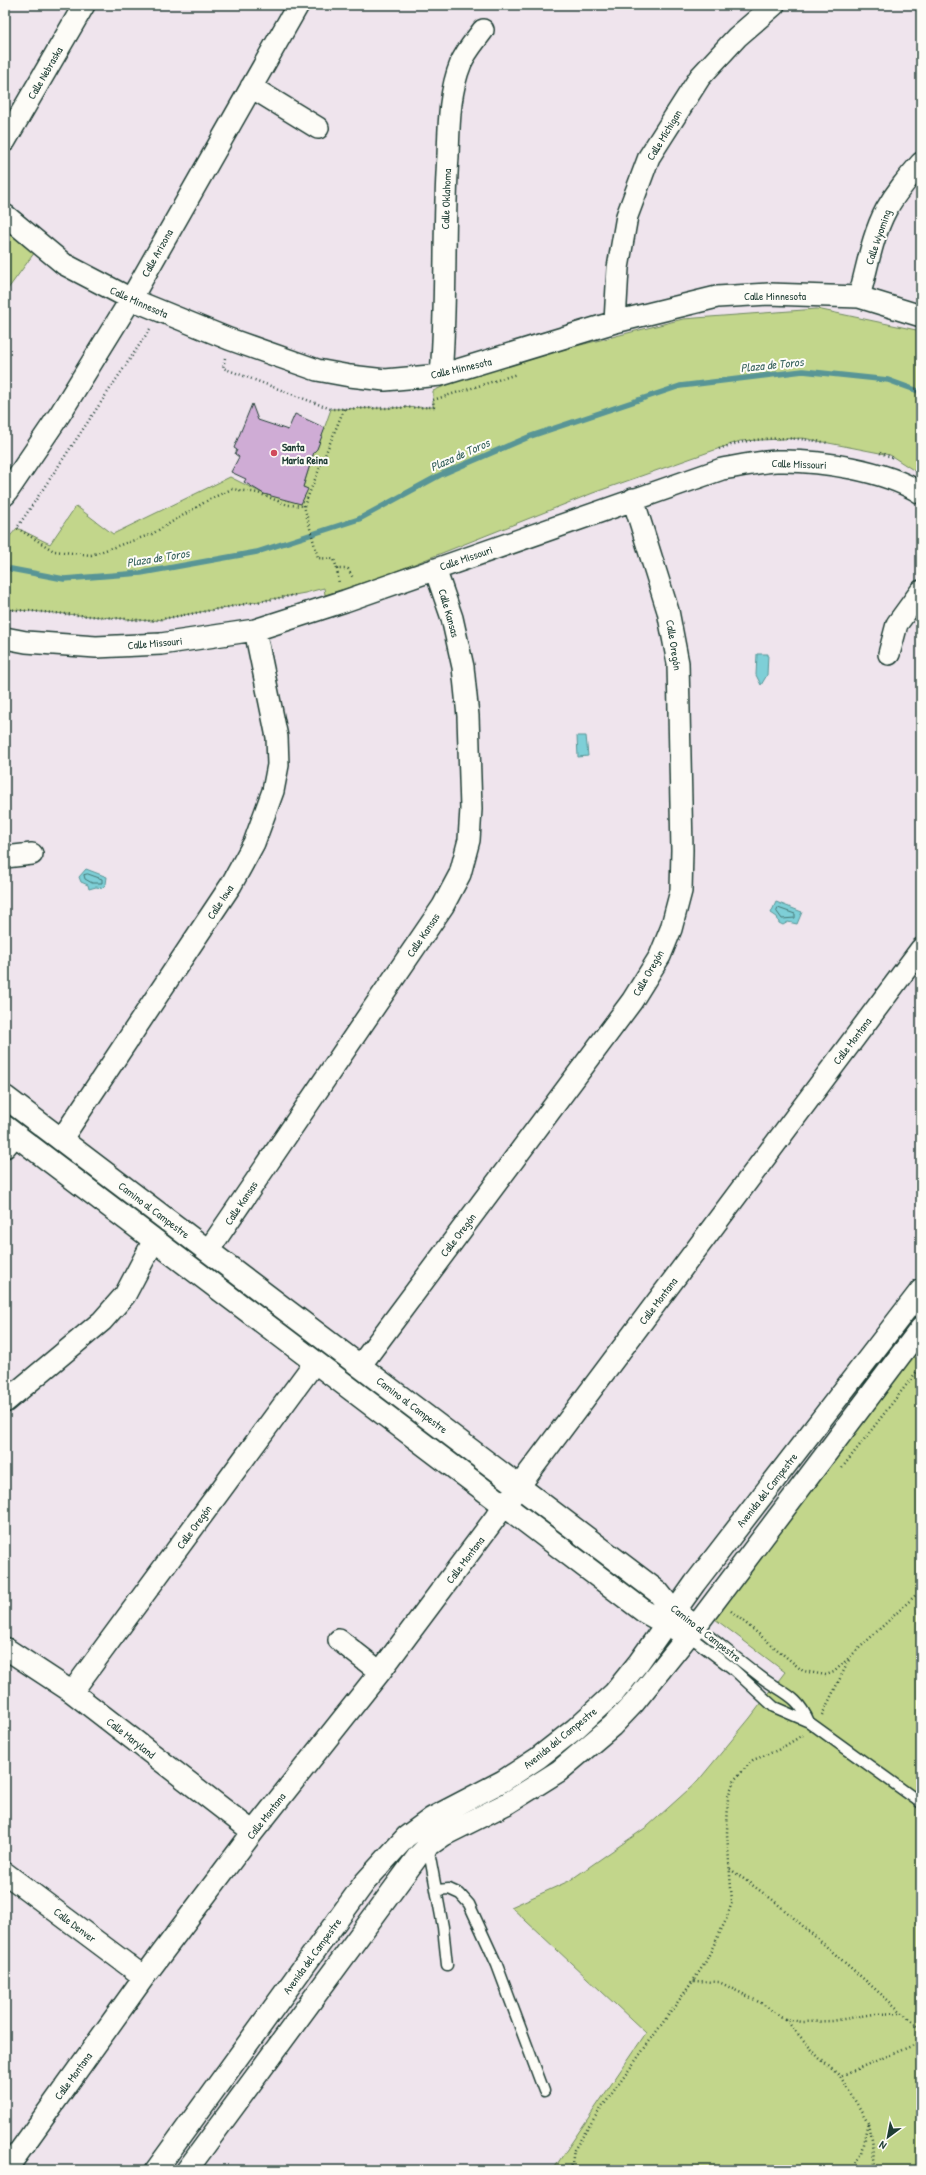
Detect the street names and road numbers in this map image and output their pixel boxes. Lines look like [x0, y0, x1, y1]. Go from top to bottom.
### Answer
street label: Calle Nebraska [24, 44, 66, 102]
street label: Calle Míchigan [643, 107, 685, 163]
street label: Calle Oklahoma [438, 168, 454, 230]
street label: Calle Wyoming [862, 207, 894, 267]
street label: Calle Arizona [138, 226, 176, 279]
street label: Calle Minnesota [108, 283, 171, 321]
street label: Calle Minnesota [744, 289, 807, 303]
street label: Calle Minnesota [429, 354, 493, 382]
street label: Calle Missouri [771, 456, 827, 472]
street label: Calle Missouri [438, 542, 494, 574]
street label: Calle Kansas [435, 587, 463, 639]
street label: Calle Oregón [663, 619, 685, 671]
street label: Calle Missouri [127, 634, 183, 652]
street label: Calle Iowa [204, 882, 237, 922]
street label: Calle Kansas [403, 910, 443, 960]
street label: Calle Oregón [629, 947, 667, 999]
street label: Calle Montana [830, 1014, 875, 1067]
street label: Calle Kansas [221, 1178, 261, 1228]
street label: Camino al Campestre [116, 1179, 193, 1242]
street label: Calle Oregón [437, 1210, 479, 1260]
street label: Calle Montana [636, 1274, 681, 1327]
street label: Camino al Campestre [374, 1374, 451, 1437]
street label: Avenida del Campestre [734, 1450, 801, 1530]
street label: Calle Oregón [173, 1502, 215, 1552]
street label: Calle Montana [443, 1533, 488, 1586]
street label: Camino al Campestre [668, 1601, 744, 1665]
street label: Avenida del Campestre [520, 1704, 600, 1772]
street label: Calle Maryland [104, 1715, 159, 1762]
street label: Calle Montana [243, 1789, 289, 1842]
street label: Calle Denver [51, 1904, 100, 1946]
street label: Avenida del Campestre [280, 1915, 345, 1997]
street label: Calle Montana [51, 2049, 95, 2102]

